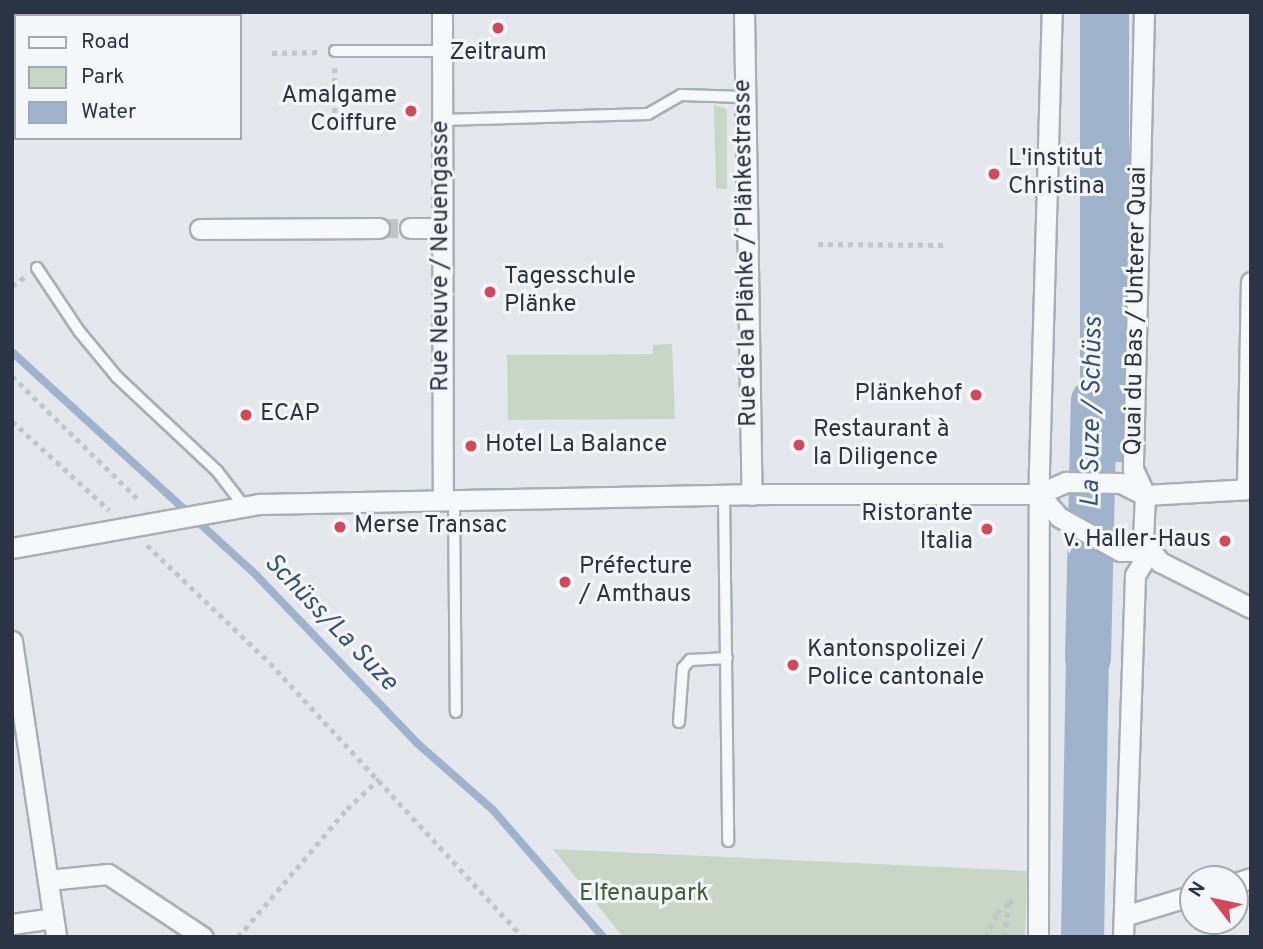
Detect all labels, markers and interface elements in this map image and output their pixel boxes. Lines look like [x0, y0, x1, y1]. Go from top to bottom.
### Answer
legend [14, 14, 242, 140]
marker: Zeitraum [490, 20, 506, 36]
text: Road [81, 29, 130, 56]
place label: Zeitraum [449, 40, 547, 68]
text: Park [81, 64, 124, 91]
street label: Rue de la Plänke / Plänkestrasse [730, 79, 764, 427]
place label: Amalgame Coiffure [281, 83, 397, 139]
text: Water [81, 99, 136, 126]
marker: Amalgame Coiffure [403, 103, 419, 119]
street label: Rue Neuve / Neuengasse [428, 120, 456, 392]
place label: L'institut Christina [1008, 146, 1105, 202]
marker: L'institut Christina [986, 166, 1002, 182]
street label: Quai du Bas / Unterer Quai [1120, 166, 1154, 456]
place label: Tagesschule Plänke [504, 264, 636, 320]
marker: Tagesschule Plänke [482, 284, 498, 300]
water label: La Suze / Schüss [1076, 316, 1110, 508]
place label: Plänkehof [854, 381, 962, 409]
marker: Plänkehof [968, 387, 984, 403]
place label: ECAP [260, 401, 320, 429]
marker: ECAP [238, 407, 254, 423]
place label: Restaurant à la Diligence [813, 417, 949, 473]
place label: Hotel La Balance [485, 432, 667, 460]
marker: Restaurant à la Diligence [791, 437, 807, 453]
marker: Hotel La Balance [463, 438, 479, 454]
place label: Ristorante Italia [861, 501, 973, 557]
place label: Merse Transac [354, 513, 508, 541]
marker: Merse Transac [332, 519, 348, 535]
marker: Ristorante Italia [979, 521, 995, 537]
place label: v. Haller-Haus [1063, 527, 1211, 555]
marker: v. Haller-Haus [1217, 533, 1233, 549]
water label: Schüss/La Suze [257, 548, 403, 698]
place label: Préfecture / Amthaus [579, 554, 692, 610]
marker: Préfecture / Amthaus [557, 574, 573, 590]
place label: Kantonspolizei / Police cantonale [807, 637, 984, 693]
marker: Kantonspolizei / Police cantonale [785, 657, 801, 673]
north arrow [1179, 865, 1249, 935]
text: N [1184, 878, 1212, 902]
park label: Elfenaupark [579, 881, 709, 909]

